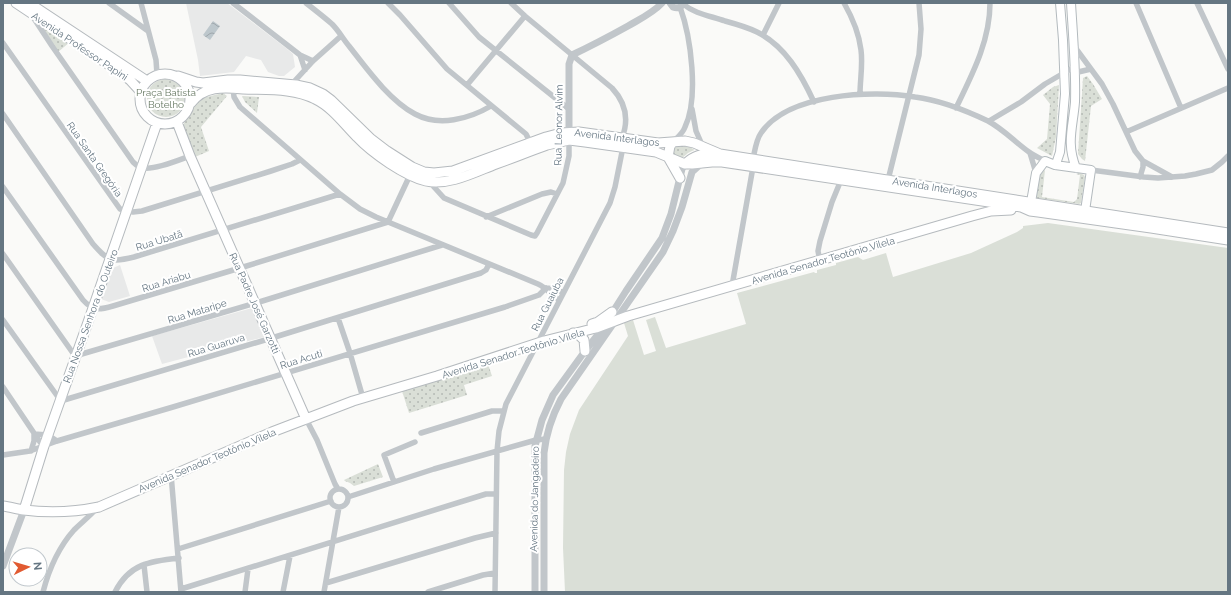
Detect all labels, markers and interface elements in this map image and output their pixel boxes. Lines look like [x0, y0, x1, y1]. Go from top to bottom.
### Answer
street label: Avenida Professor Papini [30, 10, 130, 83]
street label: Rua Leonor Alvim [552, 84, 565, 166]
park label: Praça Batista Botelho [136, 87, 196, 110]
street label: Rua Santa Gregória [65, 120, 125, 199]
street label: Avenida Interlagos [574, 127, 660, 148]
street label: Avenida Interlagos [892, 175, 978, 200]
street label: Rua Ubatã [134, 228, 184, 253]
street label: Avenida Senador Teotônio Vilela [750, 235, 896, 286]
street label: Rua Nossa Senhora do Outeiro [61, 248, 120, 385]
street label: Rua Padre José Garzotti [227, 251, 282, 355]
street label: Rua Ariabu [141, 269, 192, 294]
street label: Rua Guaiuba [529, 276, 566, 333]
street label: Rua Mataripe [166, 297, 228, 326]
street label: Avenida Senador Teotônio Vilela [441, 327, 586, 380]
street label: Rua Guaruva [186, 332, 246, 359]
street label: Rua Acuti [279, 348, 324, 371]
street label: Avenida Senador Teotônio Vilela [137, 426, 278, 495]
street label: Avenida do Jangadeiro [528, 446, 541, 552]
north arrow [8, 547, 48, 587]
text: N [31, 561, 44, 571]

